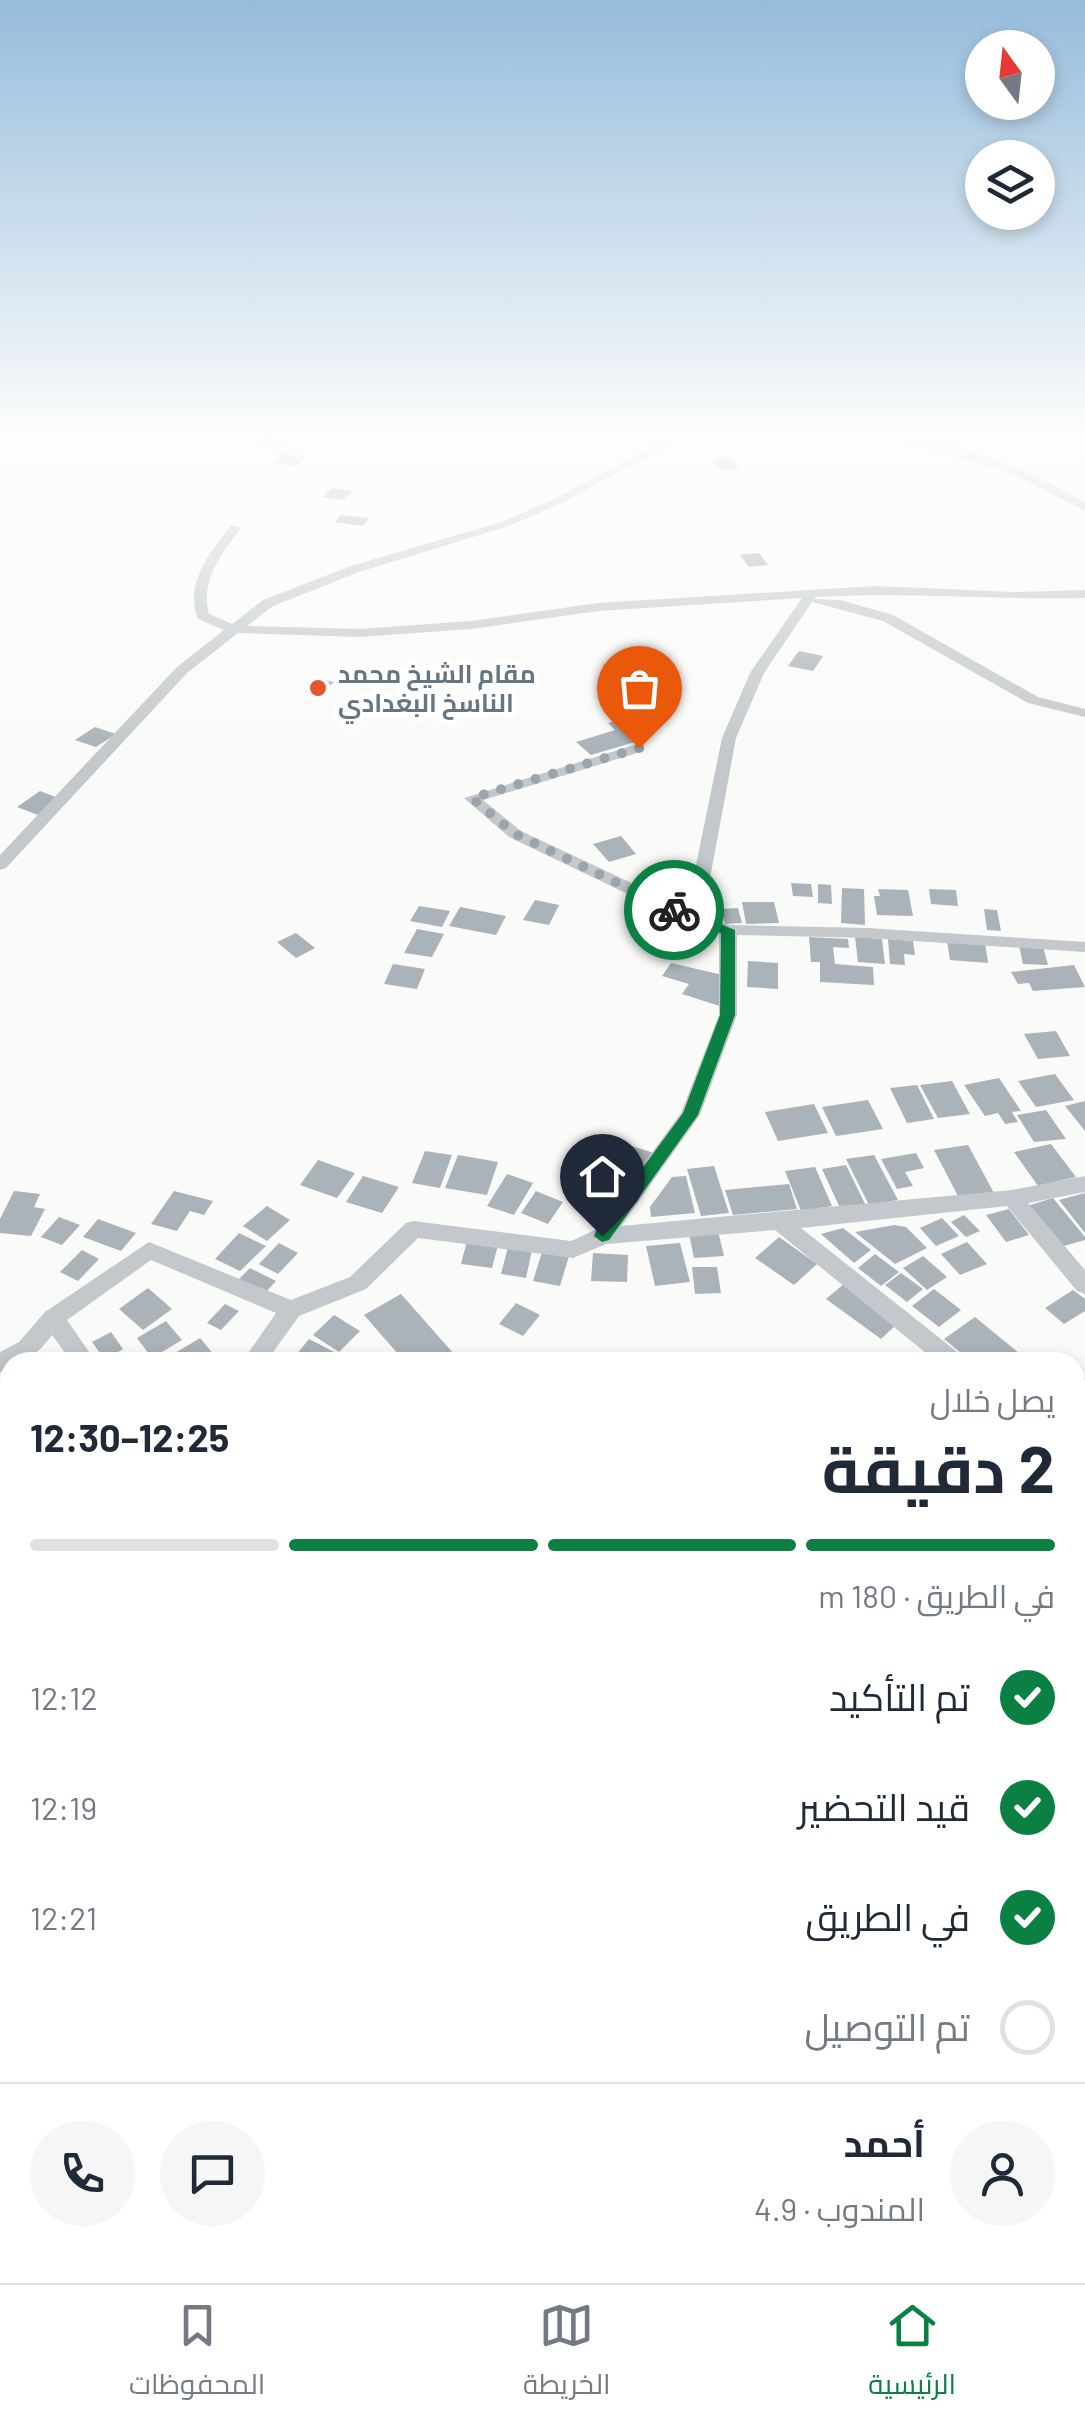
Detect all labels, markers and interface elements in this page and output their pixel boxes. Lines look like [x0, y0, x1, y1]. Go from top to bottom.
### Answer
north arrow [965, 30, 1055, 120]
map controls [965, 30, 1055, 230]
button: layers [965, 140, 1055, 230]
pin [597, 646, 682, 749]
place label: مقام الشيخ محمد الناسخ البغدادي [338, 658, 536, 724]
icon: bag [612, 661, 667, 716]
marker: مقام الشيخ محمد الناسخ البغدادي [307, 677, 329, 699]
courier [624, 860, 724, 960]
icon: bike [647, 883, 702, 938]
pin [560, 1134, 645, 1237]
icon: home [575, 1149, 630, 1204]
text: يصل خلال [930, 1380, 1055, 1418]
text: 12:25–12:30 [30, 1414, 229, 1460]
text: 2 دقيقة [822, 1428, 1055, 1506]
text: في الطريق · 180 m [818, 1576, 1055, 1614]
icon: check [1000, 1670, 1055, 1725]
text: تم التأكيد [829, 1673, 970, 1719]
text: 12:12 [30, 1678, 98, 1716]
icon: check [1000, 1780, 1055, 1835]
text: قيد التحضير [798, 1783, 970, 1829]
text: 12:19 [30, 1788, 97, 1826]
icon: check [1000, 1890, 1055, 1945]
text: في الطريق [806, 1893, 970, 1939]
text: 12:21 [30, 1898, 97, 1936]
text: تم التوصيل [805, 2003, 970, 2049]
text: أحمد [844, 2119, 925, 2165]
button: phone [30, 2121, 135, 2226]
button: chat [160, 2121, 265, 2226]
button: person [950, 2121, 1055, 2226]
text: المندوب · 4.9 [754, 2189, 925, 2227]
tab: المحفوظات [129, 2298, 265, 2410]
tab: الخريطة [523, 2298, 610, 2410]
tab: الرئيسية [868, 2298, 956, 2410]

